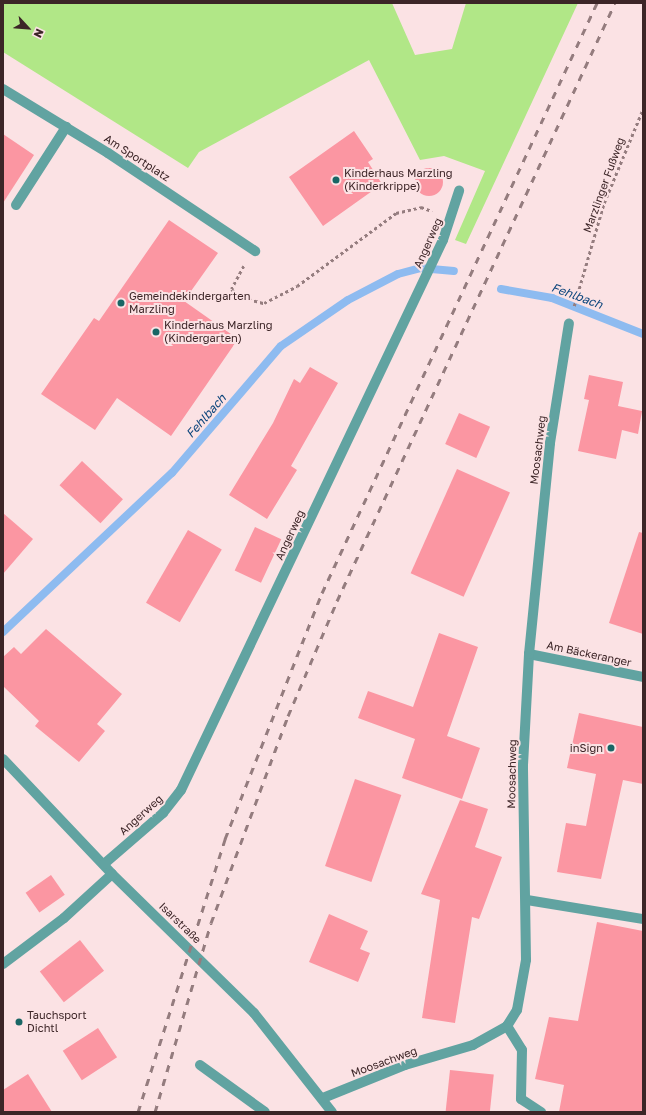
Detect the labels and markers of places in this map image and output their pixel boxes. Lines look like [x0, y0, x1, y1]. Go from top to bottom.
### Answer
place label: Kinderhaus Marzling (Kinderkrippe) [344, 167, 453, 193]
marker: Kinderhaus Marzling (Kinderkrippe) [331, 175, 341, 185]
place label: Gemeindekindergarten Marzling [129, 290, 250, 316]
marker: Gemeindekindergarten Marzling [116, 298, 126, 308]
place label: Kinderhaus Marzling (Kindergarten) [164, 319, 273, 345]
marker: Kinderhaus Marzling (Kindergarten) [151, 327, 161, 337]
place label: inSign [570, 741, 603, 755]
marker: inSign [606, 743, 616, 753]
place label: Tauchsport Dichtl [27, 1009, 87, 1035]
marker: Tauchsport Dichtl [14, 1017, 24, 1027]

